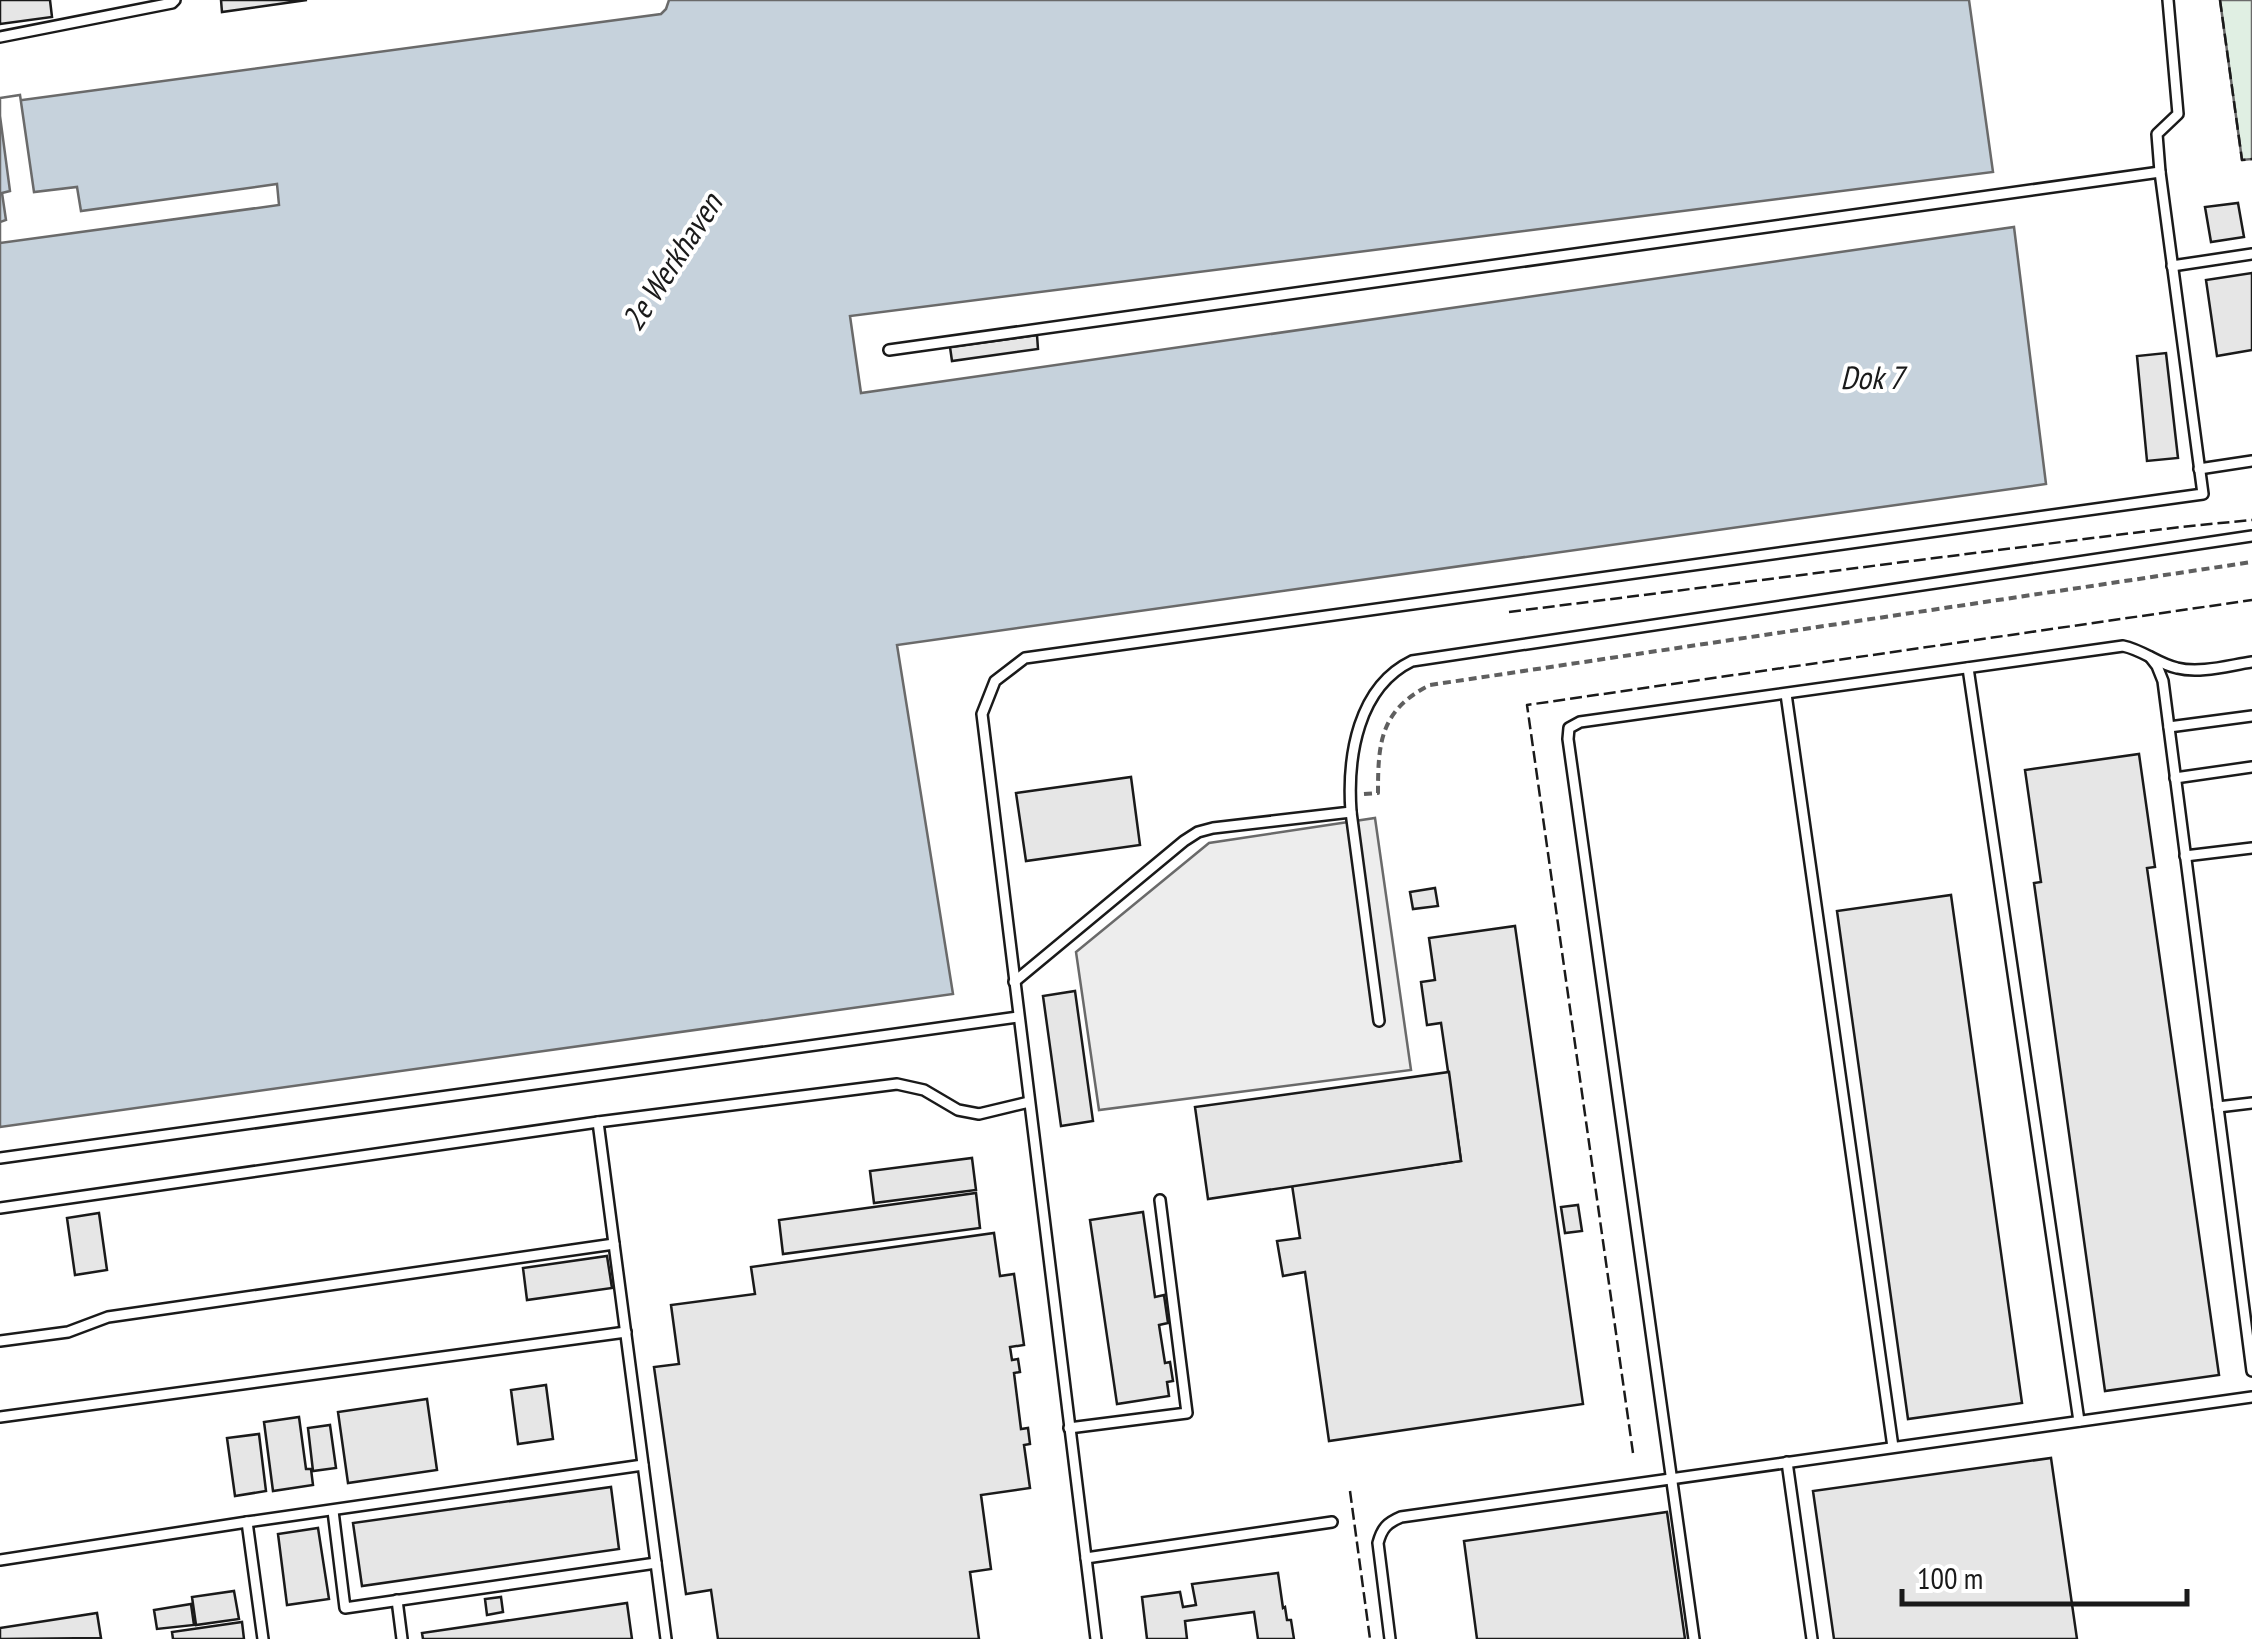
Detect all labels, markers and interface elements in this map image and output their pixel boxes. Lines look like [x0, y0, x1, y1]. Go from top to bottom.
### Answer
water label: 2e Werkhaven [611, 183, 732, 338]
water label: Dok 7 [1840, 356, 1908, 398]
scale bar [1902, 1544, 2187, 1606]
text: 100 m [1917, 1558, 1983, 1597]

